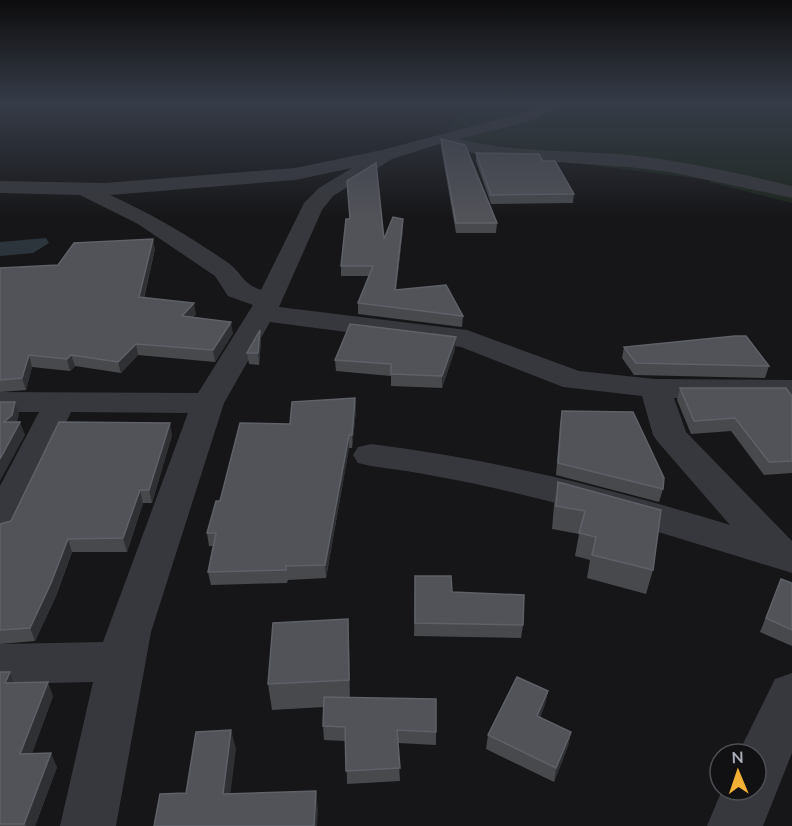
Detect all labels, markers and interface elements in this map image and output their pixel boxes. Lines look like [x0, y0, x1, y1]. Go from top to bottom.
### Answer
north arrow [708, 742, 768, 802]
text: N [731, 747, 744, 767]

